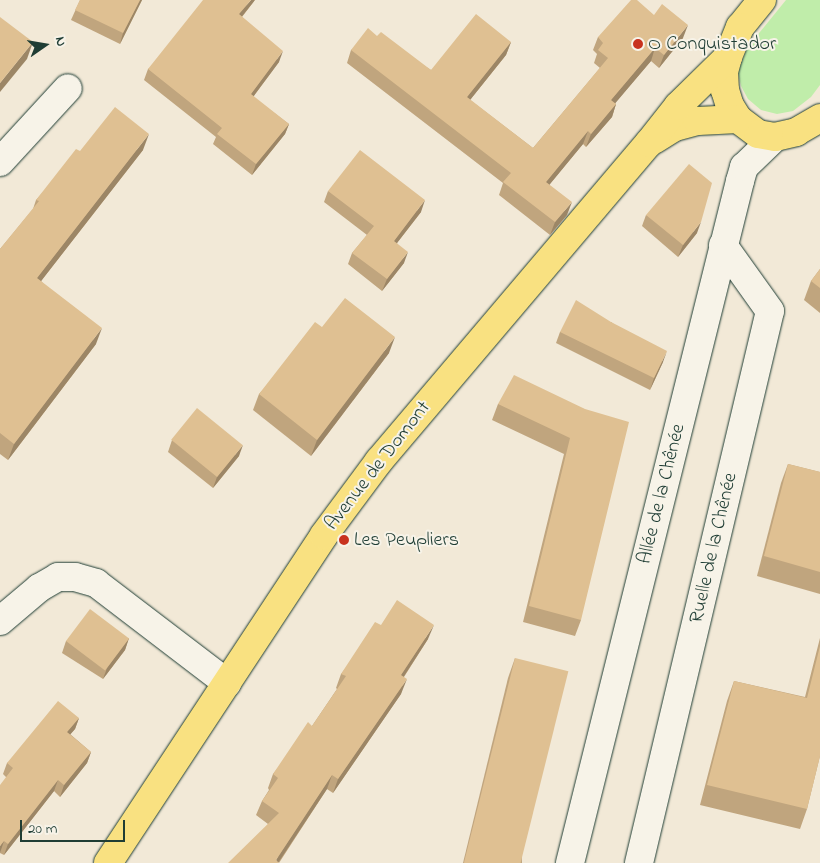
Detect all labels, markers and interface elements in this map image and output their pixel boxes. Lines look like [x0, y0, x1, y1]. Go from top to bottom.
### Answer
north arrow [20, 20, 70, 70]
place label: O Conquistador [648, 32, 776, 56]
text: N [49, 35, 71, 48]
marker: O Conquistador [632, 38, 644, 50]
street label: Avenue de Domont [320, 397, 436, 535]
street label: Allée de la Chênée [633, 421, 691, 567]
street label: Ruelle de la Chênée [685, 470, 743, 626]
place label: Les Peupliers [354, 528, 459, 552]
marker: Les Peupliers [338, 534, 350, 546]
scale bar [22, 810, 128, 842]
text: 20 m [28, 818, 57, 840]

